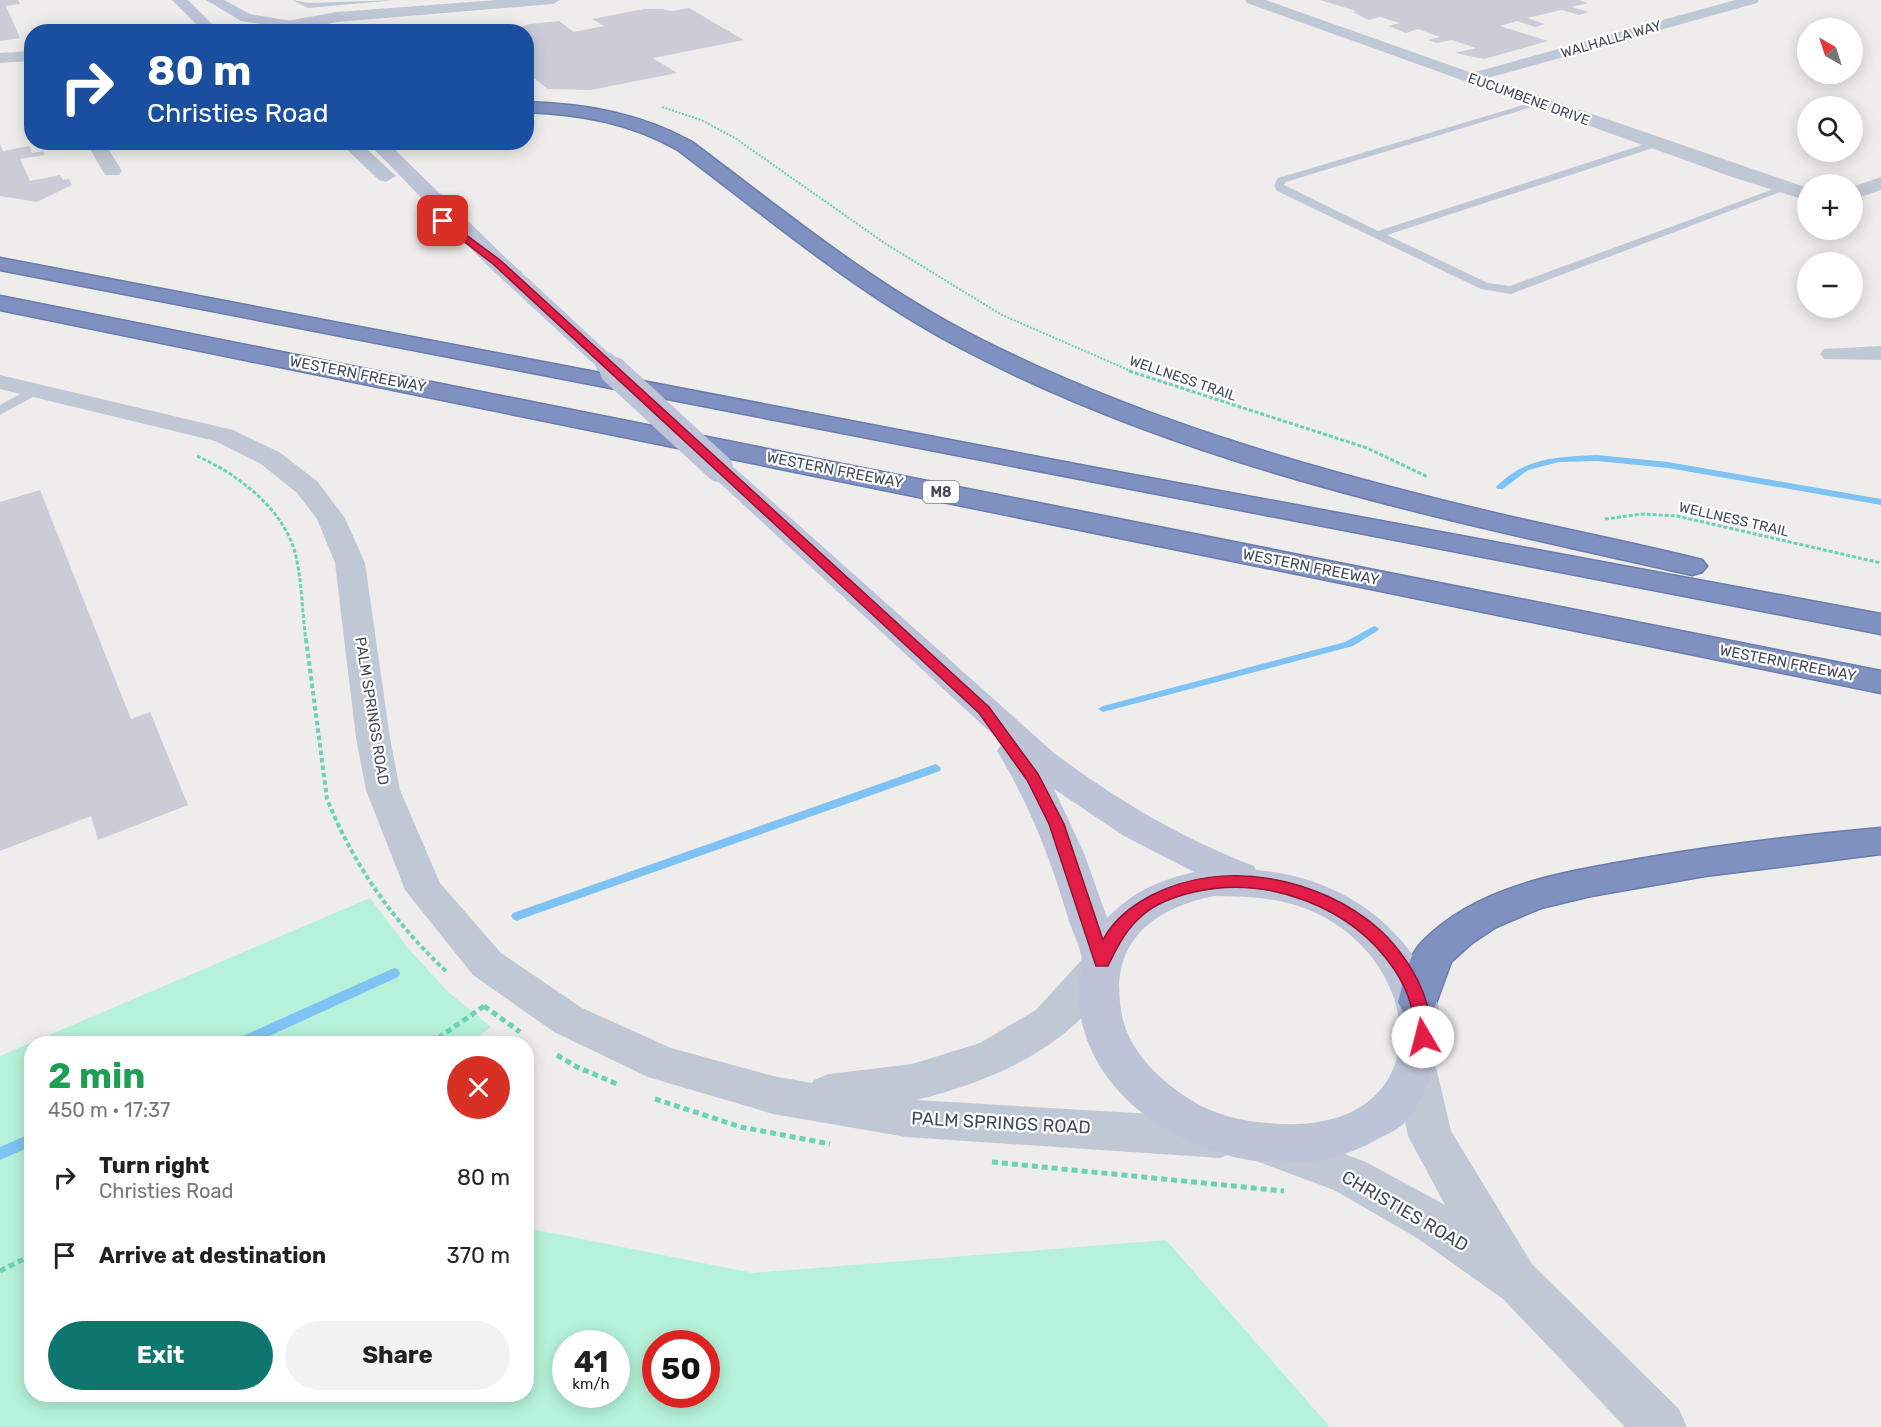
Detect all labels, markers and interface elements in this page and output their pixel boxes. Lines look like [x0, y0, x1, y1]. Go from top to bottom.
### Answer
street label: WALHALLA WAY [1559, 17, 1663, 62]
north arrow [1797, 18, 1863, 84]
map controls [1797, 18, 1863, 318]
text: 80 m [147, 46, 251, 96]
icon: right [48, 48, 126, 126]
street label: EUCUMBENE DRIVE [1466, 70, 1592, 129]
button: search [1797, 96, 1863, 162]
text: Christies Road [147, 97, 329, 129]
button: + [1797, 174, 1863, 240]
pin [417, 195, 468, 246]
icon: arrive [426, 204, 459, 237]
button: − [1797, 252, 1863, 318]
street label: WESTERN FREEWAY [288, 352, 428, 396]
street label: WELLNESS TRAIL [1127, 352, 1239, 405]
street label: WESTERN FREEWAY [765, 448, 905, 492]
road number: M8 [923, 481, 959, 503]
street label: WELLNESS TRAIL [1677, 499, 1791, 540]
street label: WESTERN FREEWAY [1241, 545, 1381, 589]
street label: PALM SPRINGS ROAD [351, 636, 393, 786]
street label: WESTERN FREEWAY [1718, 641, 1858, 685]
position arrow [1391, 1005, 1455, 1069]
text: 2 min [48, 1054, 146, 1097]
button: close [447, 1056, 510, 1119]
text: 450 m · 17:37 [48, 1098, 170, 1122]
street label: PALM SPRINGS ROAD [911, 1107, 1091, 1139]
text: Turn right [99, 1152, 209, 1179]
icon: right [48, 1161, 81, 1194]
text: 80 m [457, 1164, 510, 1191]
street label: CHRISTIES ROAD [1338, 1166, 1472, 1256]
text: Christies Road [99, 1179, 233, 1203]
icon: arrive [48, 1239, 81, 1272]
text: Arrive at destination [99, 1242, 326, 1269]
text: 370 m [447, 1242, 510, 1269]
button: Exit [48, 1321, 273, 1390]
button: Share [285, 1321, 510, 1390]
speed limit sign: 50 [642, 1330, 720, 1408]
text: 41 [574, 1344, 608, 1380]
text: km/h [572, 1375, 610, 1393]

